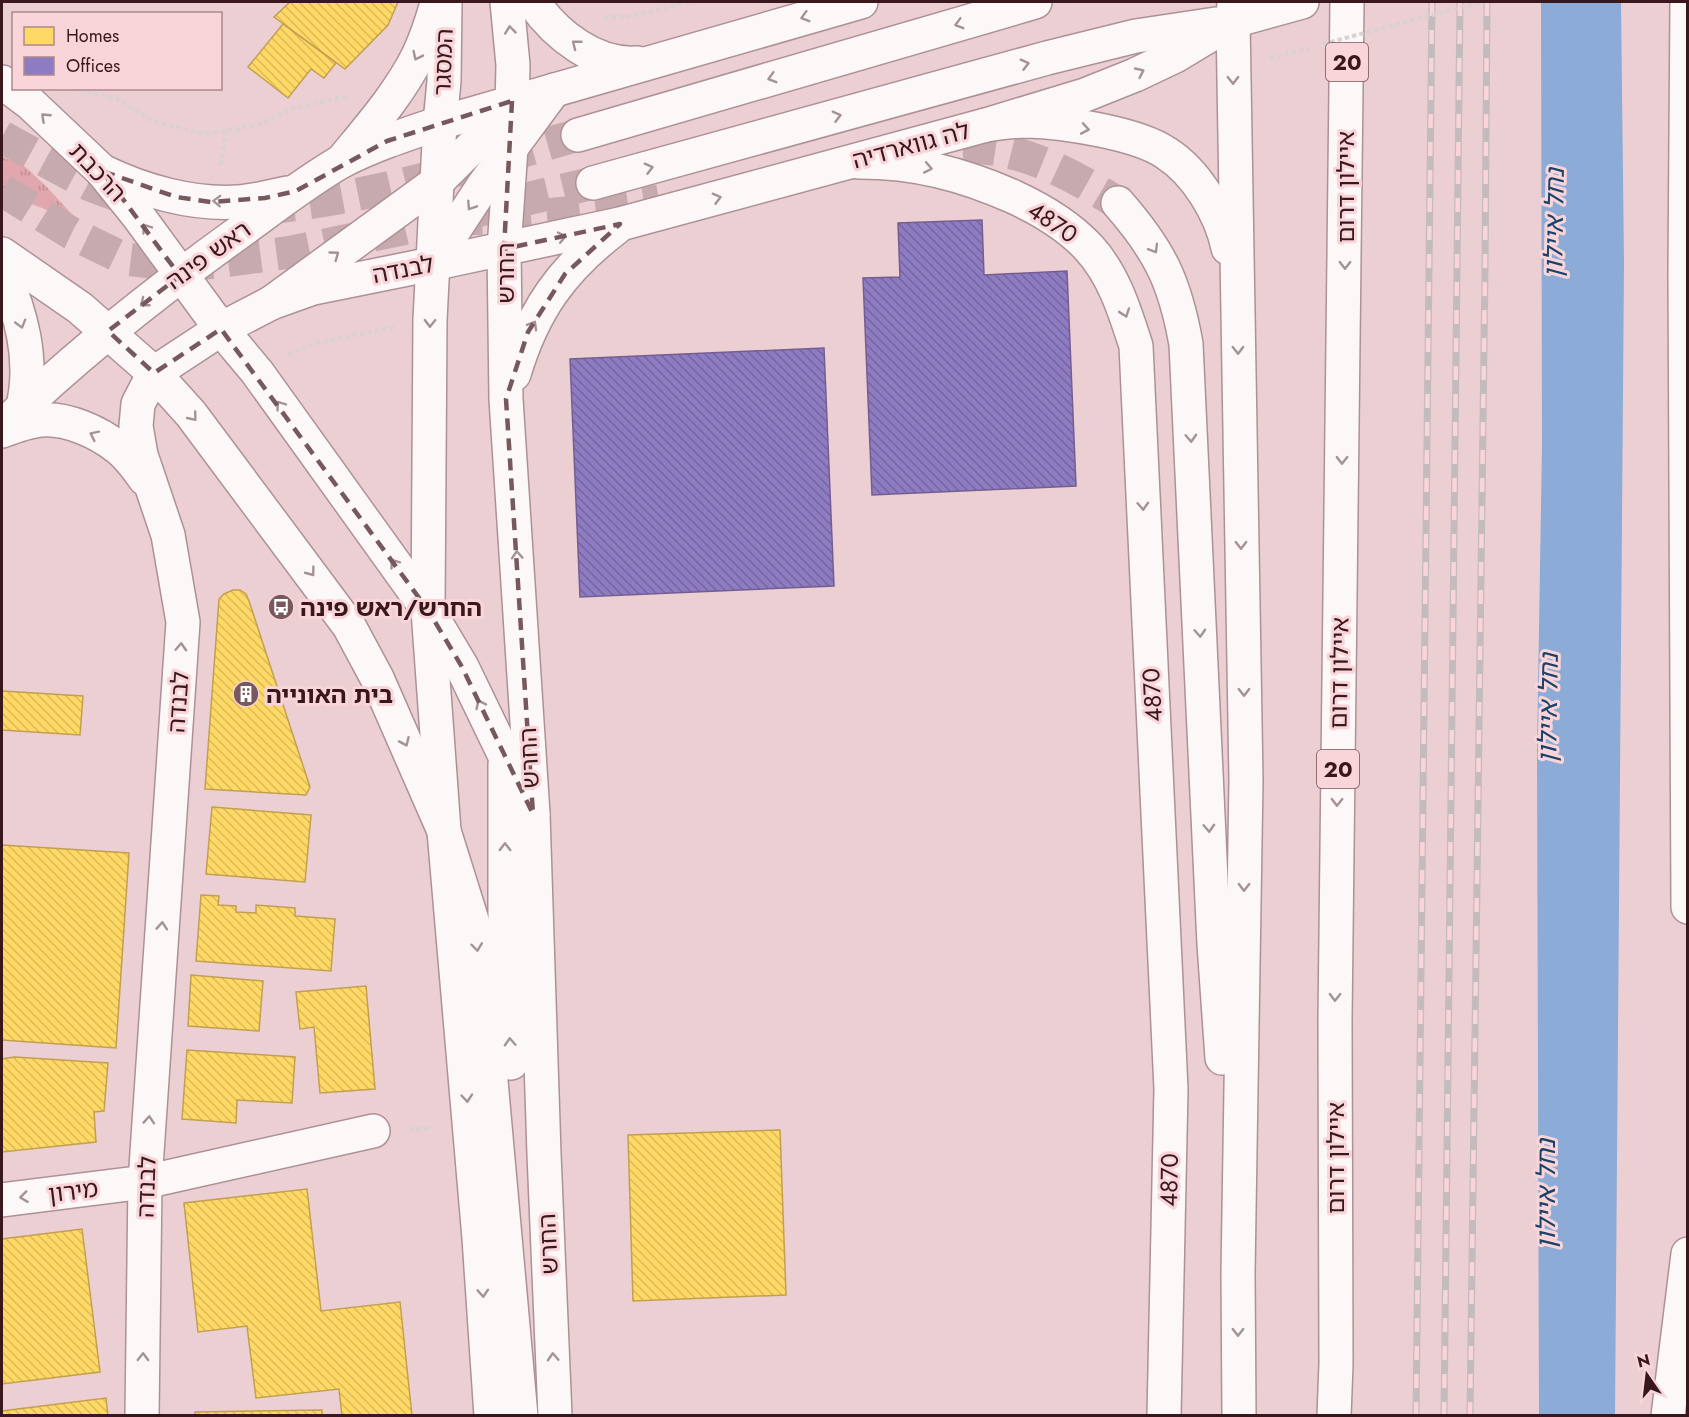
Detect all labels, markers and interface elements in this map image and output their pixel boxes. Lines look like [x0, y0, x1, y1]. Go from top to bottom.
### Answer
one-way arrow [800, 10, 811, 22]
legend [12, 12, 222, 90]
one-way arrow [954, 17, 965, 29]
text: Homes [66, 23, 119, 49]
one-way arrow [504, 26, 517, 35]
street label: המסגר [424, 28, 462, 96]
one-way arrow [572, 40, 583, 51]
road number: 20 [1326, 43, 1368, 81]
one-way arrow [412, 50, 424, 61]
text: Offices [66, 53, 120, 79]
one-way arrow [1019, 59, 1030, 71]
one-way arrow [1134, 68, 1145, 80]
one-way arrow [767, 71, 777, 84]
one-way arrow [1227, 75, 1240, 84]
one-way arrow [831, 111, 842, 123]
street label: לה גווארדיה [848, 112, 974, 178]
one-way arrow [41, 113, 51, 124]
one-way arrow [1080, 122, 1090, 135]
street label: איילון דרום [1328, 131, 1363, 243]
street label: הרכבת [61, 135, 135, 209]
one-way arrow [922, 161, 932, 174]
one-way arrow [643, 163, 654, 175]
water label: נחל איילון [1534, 166, 1574, 278]
street label: 4870 [1021, 192, 1085, 252]
one-way arrow [711, 193, 722, 205]
one-way arrow [213, 195, 222, 208]
one-way arrow [467, 199, 478, 210]
street label: ראש פינה [158, 212, 258, 298]
one-way arrow [142, 223, 153, 234]
one-way arrow [556, 231, 566, 244]
street label: החרש [488, 242, 523, 304]
one-way arrow [1147, 243, 1159, 253]
street label: לבנדה [369, 246, 437, 292]
one-way arrow [328, 252, 339, 263]
one-way arrow [1339, 261, 1351, 270]
one-way arrow [139, 296, 150, 307]
one-way arrow [1118, 307, 1130, 318]
one-way arrow [424, 318, 436, 327]
one-way arrow [13, 319, 26, 329]
one-way arrow [526, 320, 537, 331]
one-way arrow [1231, 346, 1244, 355]
one-way arrow [276, 400, 287, 411]
one-way arrow [185, 410, 196, 421]
one-way arrow [90, 430, 101, 442]
one-way arrow [1185, 434, 1198, 443]
one-way arrow [1336, 456, 1348, 465]
one-way arrow [1137, 501, 1150, 510]
one-way arrow [1235, 541, 1248, 550]
one-way arrow [510, 551, 523, 560]
one-way arrow [390, 558, 401, 569]
one-way arrow [303, 566, 314, 577]
place label: החרש/ראש פינה [300, 590, 482, 625]
bus stop icon: החרש/ראש פינה [266, 592, 296, 622]
street label: איילון דרום [1321, 617, 1357, 729]
one-way arrow [1194, 629, 1206, 638]
one-way arrow [175, 643, 188, 652]
water label: נחל איילון [1528, 651, 1568, 763]
street label: 4870 [1133, 667, 1171, 723]
street label: לבנדה [158, 670, 198, 734]
place label: בית האונייה [266, 677, 393, 712]
building icon: בית האונייה [231, 679, 261, 709]
one-way arrow [1238, 688, 1251, 697]
one-way arrow [476, 700, 488, 711]
street label: החרש [510, 727, 548, 789]
one-way arrow [398, 736, 410, 747]
road number: 20 [1317, 750, 1359, 788]
one-way arrow [1331, 798, 1344, 807]
one-way arrow [1202, 823, 1215, 832]
one-way arrow [499, 843, 511, 852]
one-way arrow [1238, 883, 1250, 892]
one-way arrow [156, 921, 169, 930]
one-way arrow [470, 943, 483, 952]
one-way arrow [1329, 992, 1341, 1001]
one-way arrow [504, 1038, 516, 1047]
one-way arrow [460, 1094, 473, 1103]
street label: איילון דרום [1318, 1102, 1353, 1214]
one-way arrow [142, 1116, 155, 1125]
water label: נחל איילון [1527, 1137, 1565, 1249]
street label: 4870 [1151, 1153, 1187, 1207]
street label: לבנדה [127, 1155, 165, 1219]
street label: מירון [46, 1171, 100, 1211]
one-way arrow [20, 1190, 29, 1203]
street label: החרש [529, 1213, 567, 1275]
one-way arrow [476, 1288, 489, 1297]
one-way arrow [1232, 1327, 1244, 1336]
north arrow [1617, 1345, 1677, 1405]
text: N [1635, 1348, 1652, 1374]
one-way arrow [137, 1353, 149, 1362]
one-way arrow [546, 1353, 559, 1362]

